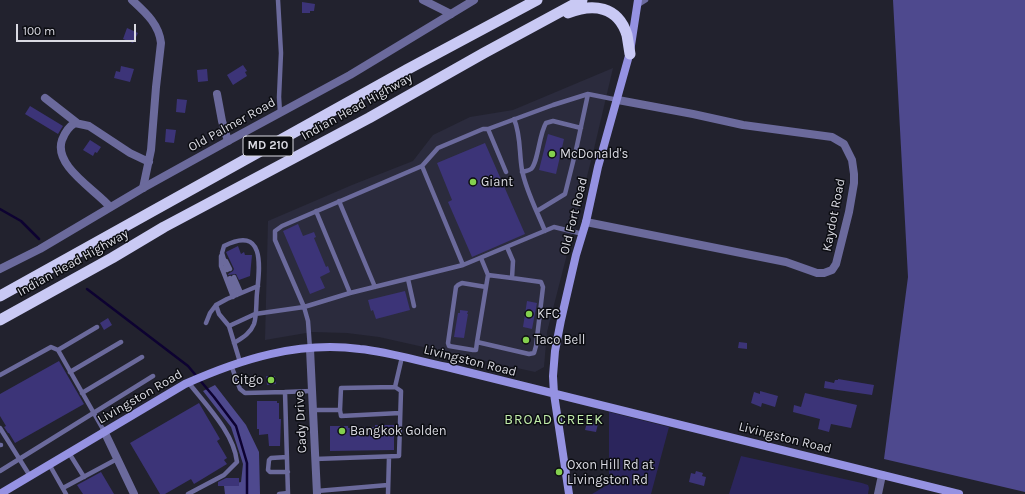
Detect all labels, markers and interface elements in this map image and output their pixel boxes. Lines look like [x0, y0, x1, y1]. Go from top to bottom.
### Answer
scale bar [18, 16, 138, 42]
text: 100 m [23, 24, 55, 38]
street label: Indian Head Highway [299, 70, 415, 144]
street label: Old Palmer Road [186, 95, 278, 155]
road number: MD 210 [243, 136, 293, 156]
place label: McDonald's [560, 146, 628, 162]
marker: McDonald's [547, 149, 557, 159]
place label: Giant [481, 174, 513, 190]
street label: Old Fort Road [557, 176, 591, 256]
marker: Giant [468, 177, 478, 187]
street label: Kaydot Road [819, 177, 849, 253]
street label: Indian Head Highway [15, 226, 131, 300]
place label: KFC [537, 306, 560, 322]
marker: KFC [524, 309, 534, 319]
place label: Taco Bell [534, 332, 585, 348]
marker: Taco Bell [521, 335, 531, 345]
street label: Livingston Road [422, 342, 518, 380]
street label: Livingston Road [95, 366, 185, 428]
place label: Citgo [232, 372, 263, 388]
marker: Citgo [266, 375, 276, 385]
street label: Cady Drive [292, 390, 310, 454]
district label: BROAD CREEK [504, 412, 604, 428]
street label: Livingston Road [737, 419, 833, 457]
place label: Bangkok Golden [350, 423, 447, 439]
marker: Bangkok Golden [337, 426, 347, 436]
place label: Oxon Hill Rd at Livingston Rd [567, 457, 654, 488]
marker: Oxon Hill Rd at Livingston Rd [554, 467, 564, 477]

